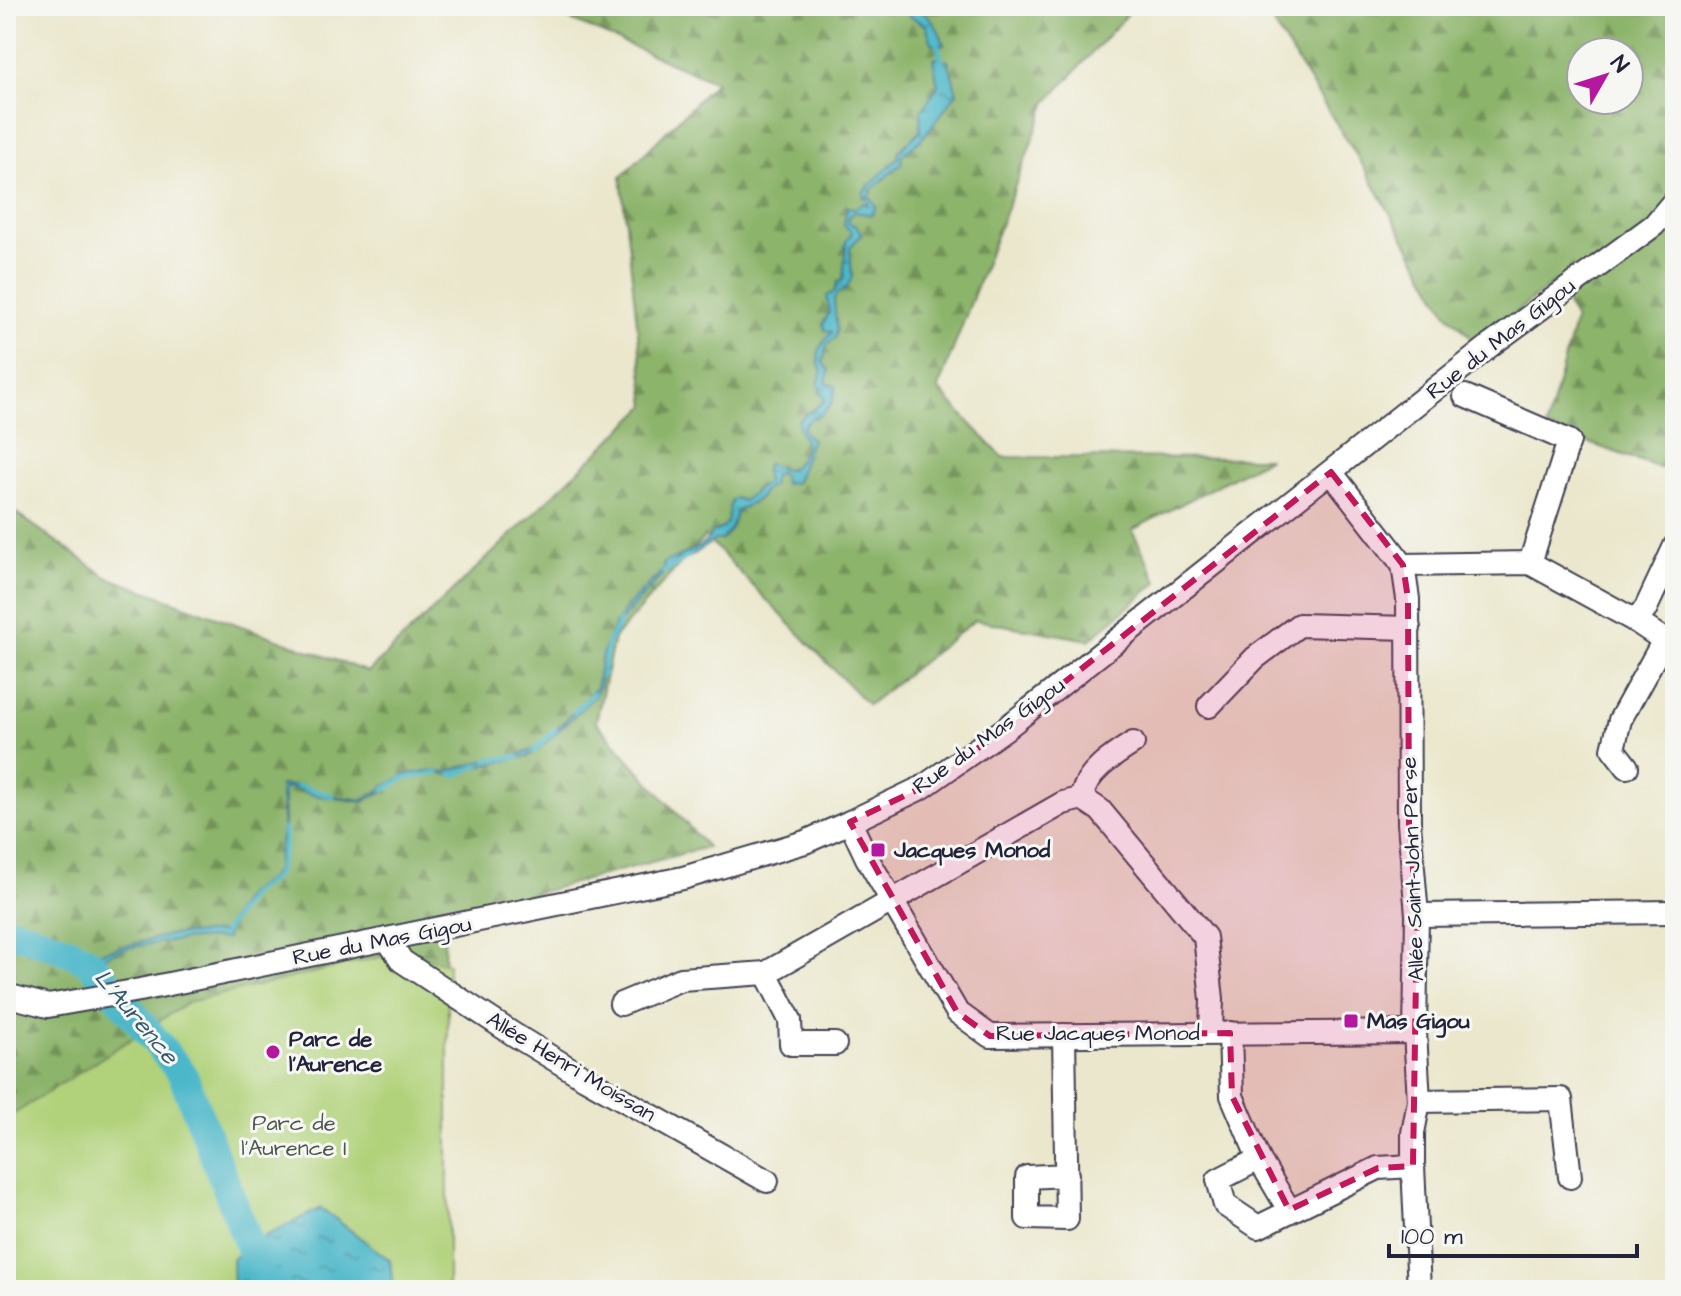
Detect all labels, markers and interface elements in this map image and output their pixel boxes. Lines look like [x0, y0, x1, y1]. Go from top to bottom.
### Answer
north arrow [1565, 36, 1645, 116]
text: N [1603, 49, 1636, 80]
street label: Rue du Mas Gigou [1420, 271, 1583, 408]
street label: Rue du Mas Gigou [906, 670, 1072, 803]
street label: Allée Saint-John Perse [1394, 756, 1432, 982]
place label: Jacques Monod [893, 835, 1051, 866]
marker: Jacques Monod [869, 841, 887, 859]
street label: Rue du Mas Gigou [290, 908, 474, 975]
water label: L'Aurence [86, 962, 186, 1073]
street label: Allée Henri Moissan [481, 1004, 661, 1130]
place label: Mas Gigou [1367, 1006, 1470, 1038]
marker: Mas Gigou [1342, 1012, 1360, 1030]
street label: Rue Jacques Monod [996, 1018, 1200, 1049]
place label: Parc de l'Aurence [289, 1024, 382, 1080]
marker: Parc de l'Aurence [264, 1043, 282, 1061]
park label: Parc de l'Aurence I [241, 1108, 347, 1164]
scale bar [1389, 1208, 1637, 1258]
text: 100 m [1401, 1220, 1463, 1254]

